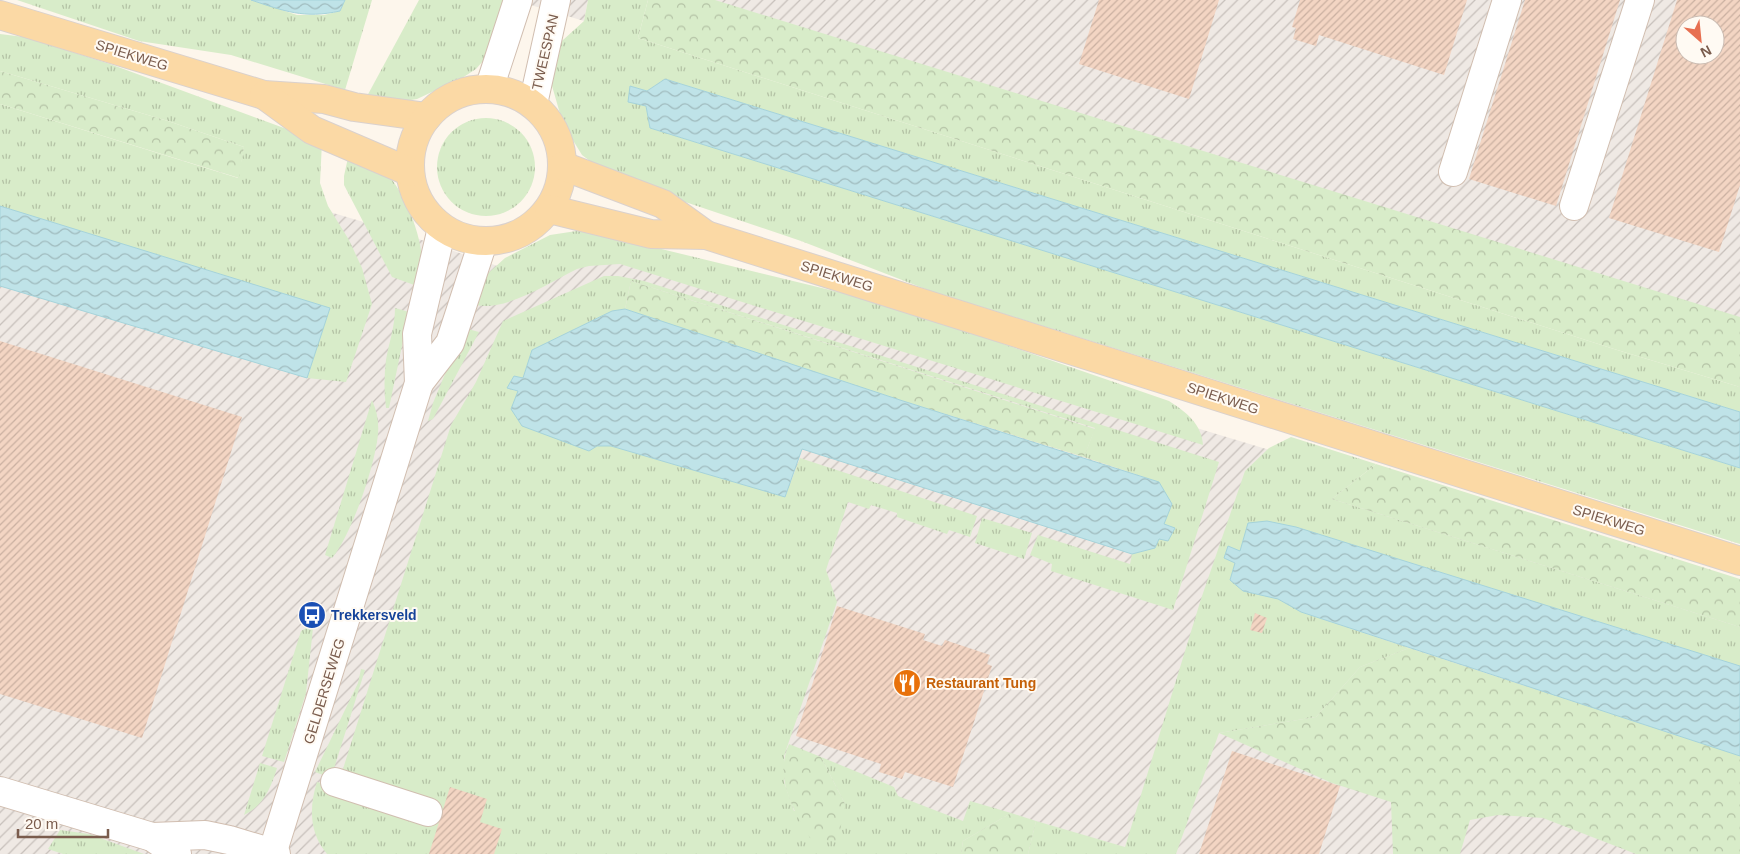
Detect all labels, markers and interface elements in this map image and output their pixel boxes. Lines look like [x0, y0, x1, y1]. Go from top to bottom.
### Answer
street label: TWEESPAN [528, 12, 562, 92]
north arrow [1675, 15, 1725, 65]
street label: SPIEKWEG [94, 36, 170, 74]
text: N [1698, 42, 1714, 61]
street label: SPIEKWEG [799, 257, 875, 295]
street label: SPIEKWEG [1185, 379, 1261, 417]
street label: SPIEKWEG [1571, 501, 1647, 539]
bus stop icon: Trekkersveld [297, 600, 327, 630]
place label: Trekkersveld [331, 607, 417, 623]
street label: GELDERSEWEG [300, 636, 348, 746]
restaurant icon: Restaurant Tung [892, 668, 922, 698]
place label: Restaurant Tung [926, 675, 1036, 691]
scale bar [18, 806, 108, 838]
text: 20 m [25, 815, 58, 832]

